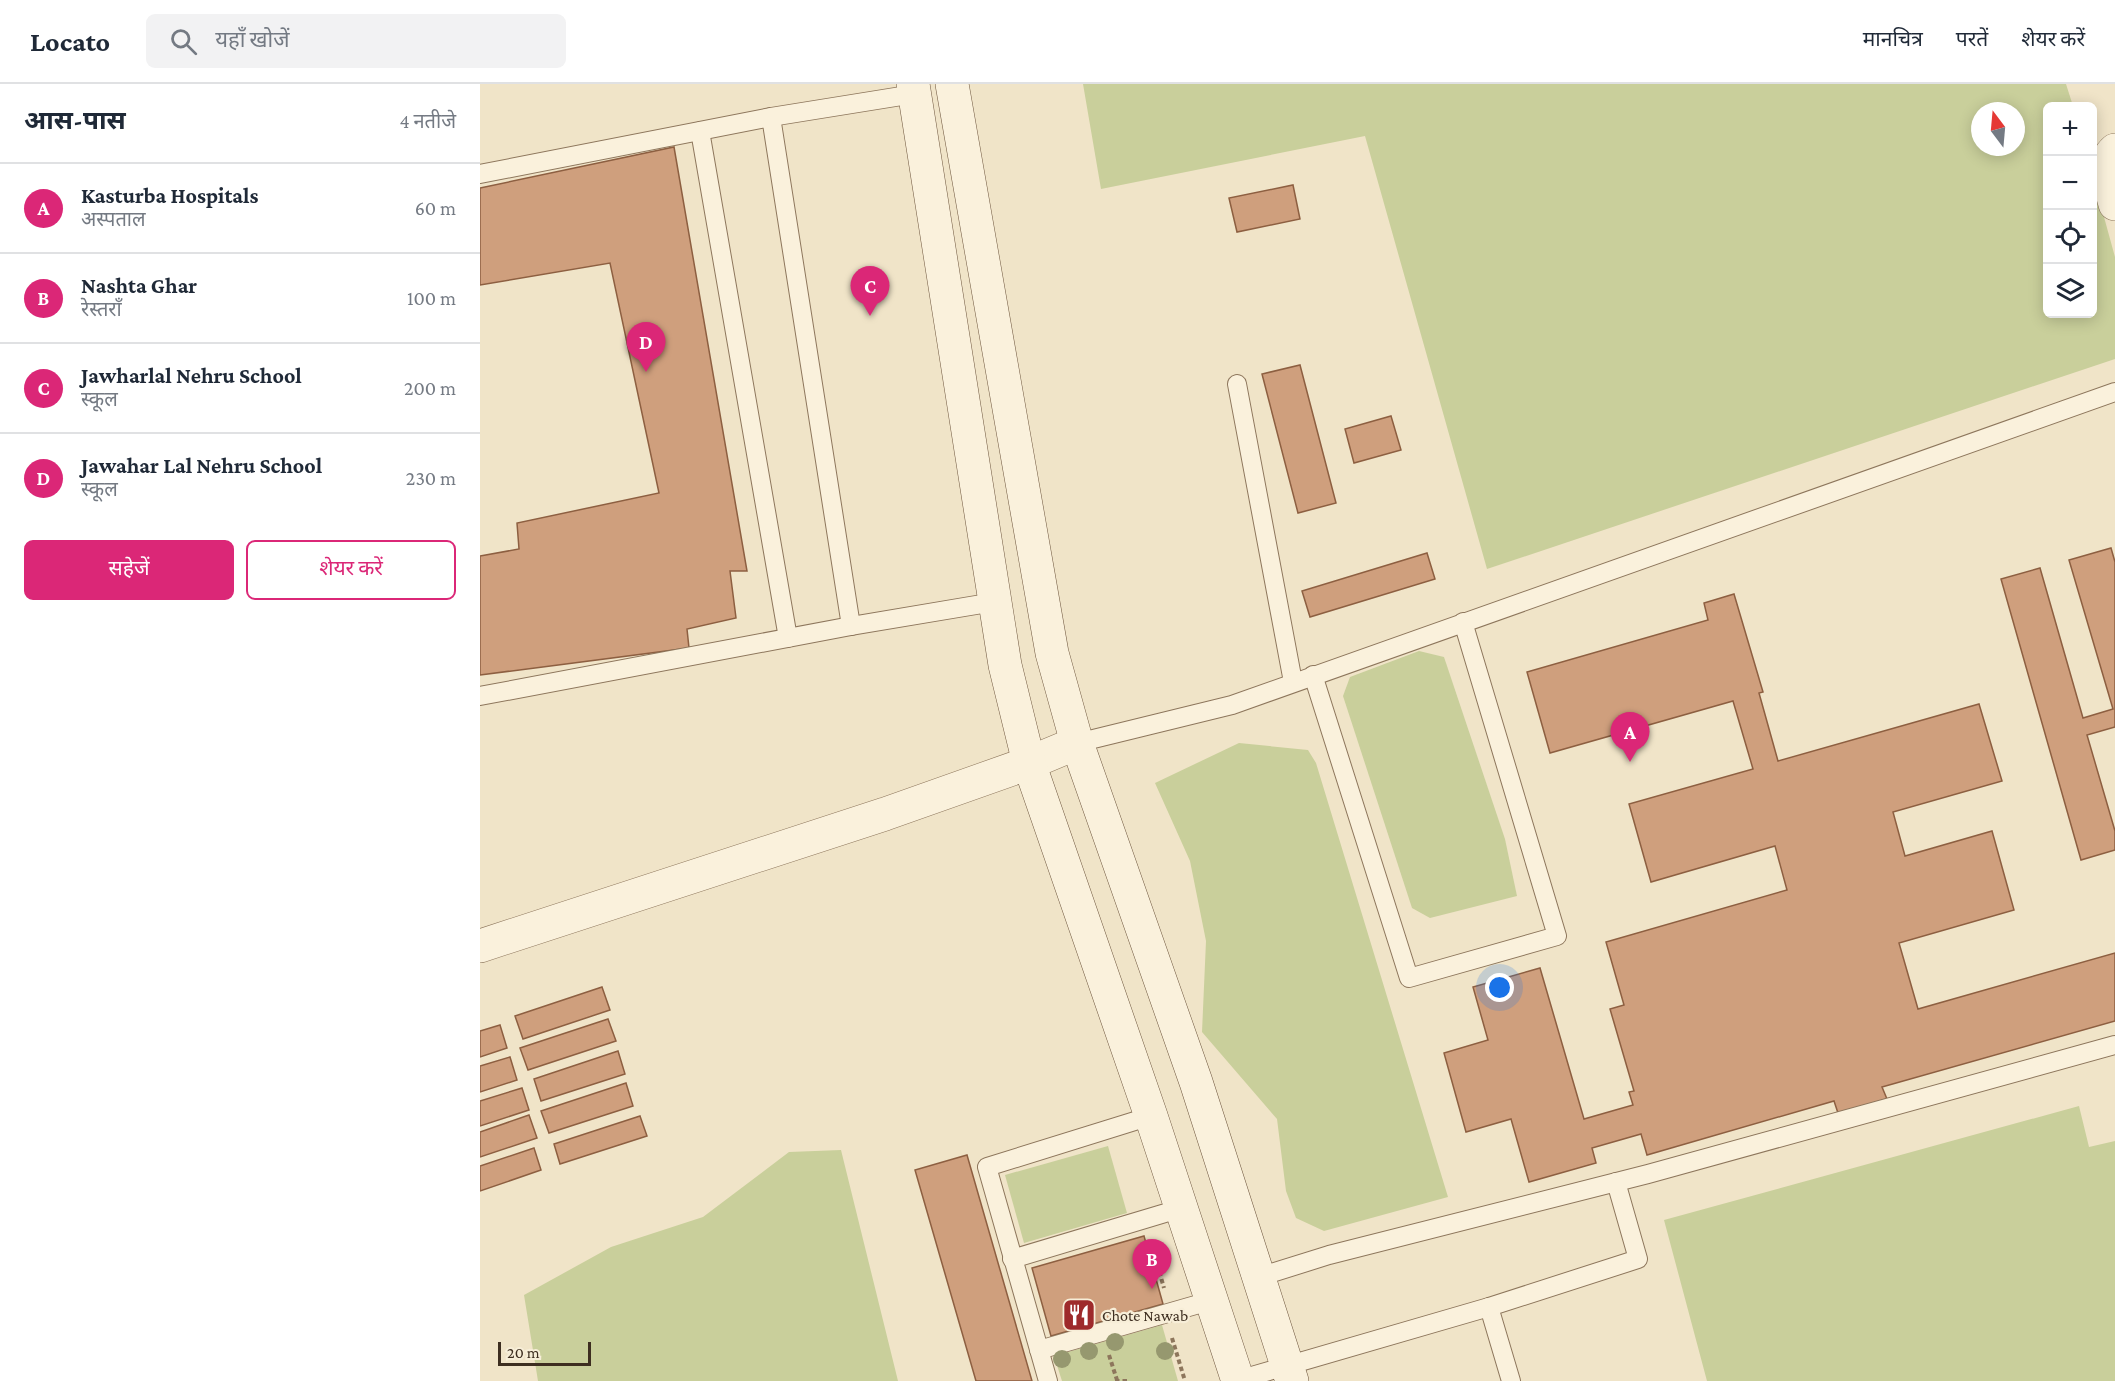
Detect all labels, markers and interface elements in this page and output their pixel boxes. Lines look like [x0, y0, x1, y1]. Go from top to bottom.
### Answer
search box [146, 14, 566, 68]
icon: search [167, 25, 200, 58]
text: Locato [30, 26, 110, 57]
text: यहाँ खोजें [215, 27, 289, 52]
text: मानचित्र [1863, 27, 1923, 51]
text: परतें [1956, 27, 1988, 51]
text: शेयर करें [2021, 27, 2085, 51]
north arrow [1971, 102, 2025, 156]
map controls [2043, 102, 2097, 318]
button: + [2043, 102, 2097, 156]
text: आस-पास [24, 106, 126, 135]
text: 4 नतीजे [400, 110, 456, 132]
button: − [2043, 156, 2097, 210]
text: Kasturba Hospitals [81, 183, 258, 208]
text: A [38, 197, 49, 219]
text: 60 m [415, 197, 456, 219]
text: अस्पताल [81, 208, 146, 230]
button: locate [2043, 210, 2097, 264]
button: layers [2043, 264, 2097, 318]
pin: C [850, 266, 890, 316]
text: Nashta Ghar [81, 273, 197, 298]
text: B [38, 287, 49, 309]
text: 100 m [407, 287, 456, 309]
text: रेस्तराँ [81, 298, 122, 320]
pin: D [626, 322, 666, 372]
text: Jawharlal Nehru School [81, 363, 302, 388]
text: C [37, 377, 50, 399]
text: 200 m [404, 377, 456, 399]
text: स्कूल [81, 388, 118, 410]
text: Jawahar Lal Nehru School [81, 453, 322, 478]
text: D [37, 467, 50, 489]
text: 230 m [406, 467, 456, 489]
text: स्कूल [81, 478, 118, 500]
button: सहेजें [24, 540, 234, 600]
button: शेयर करें [246, 540, 456, 600]
pin: A [1610, 712, 1650, 762]
your location [1485, 973, 1514, 1002]
pin: B [1132, 1240, 1172, 1289]
restaurant icon: Chote Nawab [1061, 1297, 1097, 1333]
place label: Chote Nawab [1102, 1307, 1188, 1324]
scale bar [498, 1339, 591, 1366]
text: 20 m [507, 1344, 540, 1361]

